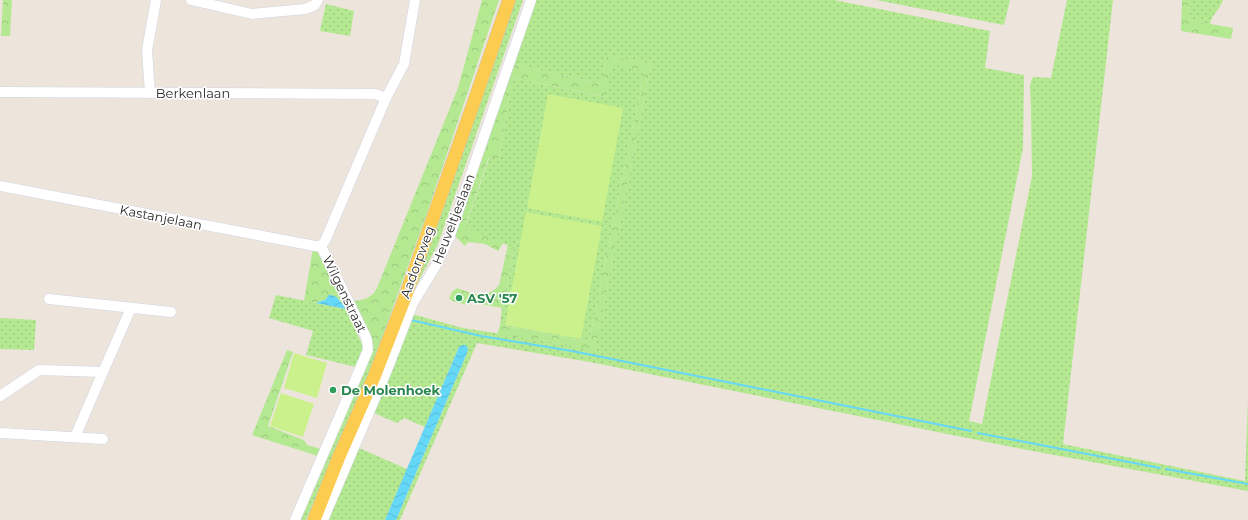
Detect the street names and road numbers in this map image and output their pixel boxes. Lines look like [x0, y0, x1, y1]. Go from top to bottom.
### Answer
street label: Berkenlaan [156, 85, 230, 101]
street label: Heuveltjeslaan [428, 171, 478, 267]
street label: Kastanjelaan [118, 201, 204, 233]
street label: Aadorpweg [397, 224, 437, 300]
street label: Wilgenstraat [319, 253, 371, 335]

